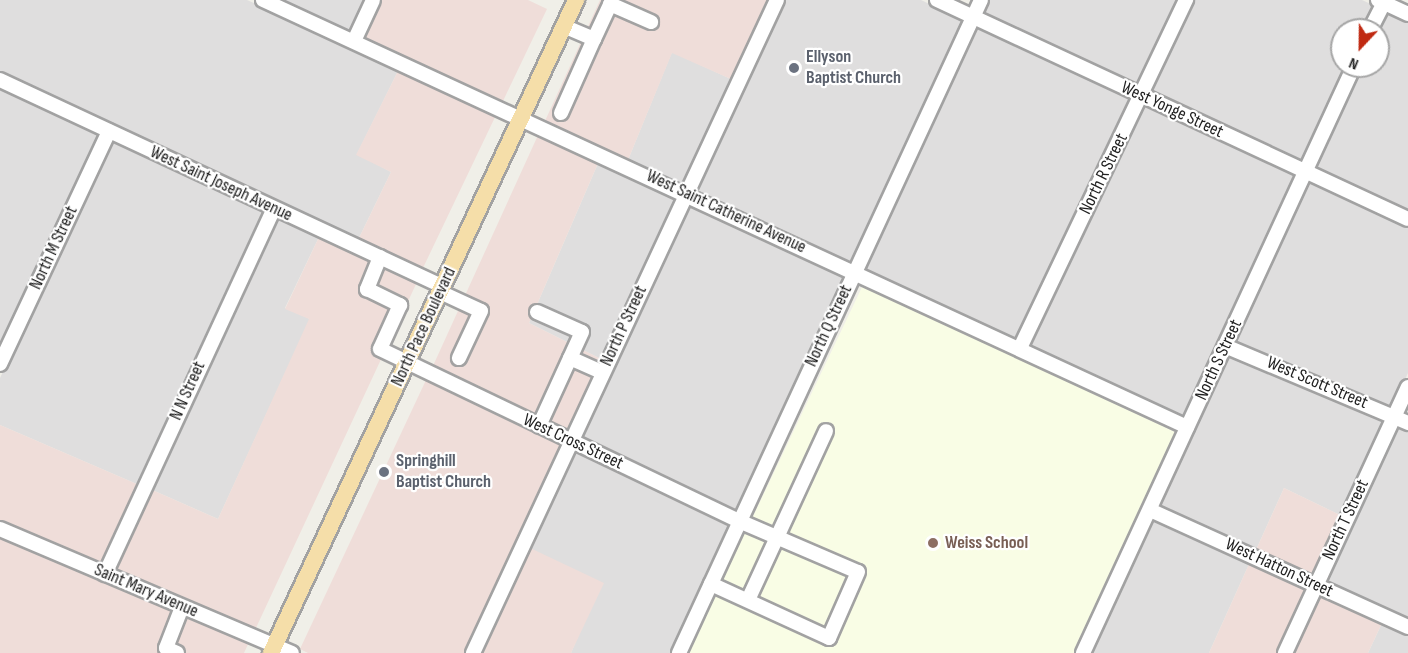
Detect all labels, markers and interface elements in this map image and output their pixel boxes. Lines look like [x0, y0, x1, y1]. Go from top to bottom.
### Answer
north arrow [1330, 18, 1390, 78]
place label: Ellyson Baptist Church [806, 47, 901, 90]
text: N [1346, 53, 1361, 74]
marker: Ellyson Baptist Church [787, 61, 801, 75]
street label: West Yonge Street [1117, 77, 1227, 143]
street label: North R Street [1075, 130, 1133, 218]
street label: West Saint Joseph Avenue [146, 142, 296, 226]
street label: West Saint Catherine Avenue [643, 165, 809, 259]
street label: North M Street [25, 203, 83, 293]
street label: North Pace Boulevard [387, 264, 461, 390]
street label: North P Street [596, 282, 652, 370]
street label: North Q Street [801, 282, 857, 370]
street label: North S Street [1191, 316, 1247, 404]
street label: West Scott Street [1263, 352, 1371, 414]
street label: N N Street [166, 358, 210, 424]
street label: West Cross Street [519, 409, 627, 475]
place label: Springhill Baptist Church [396, 451, 491, 494]
marker: Springhill Baptist Church [377, 465, 391, 479]
street label: North T Street [1318, 476, 1374, 564]
place label: Weiss School [945, 532, 1028, 554]
street label: West Hatton Street [1222, 534, 1336, 602]
marker: Weiss School [926, 536, 940, 550]
street label: Saint Mary Avenue [91, 559, 201, 623]

